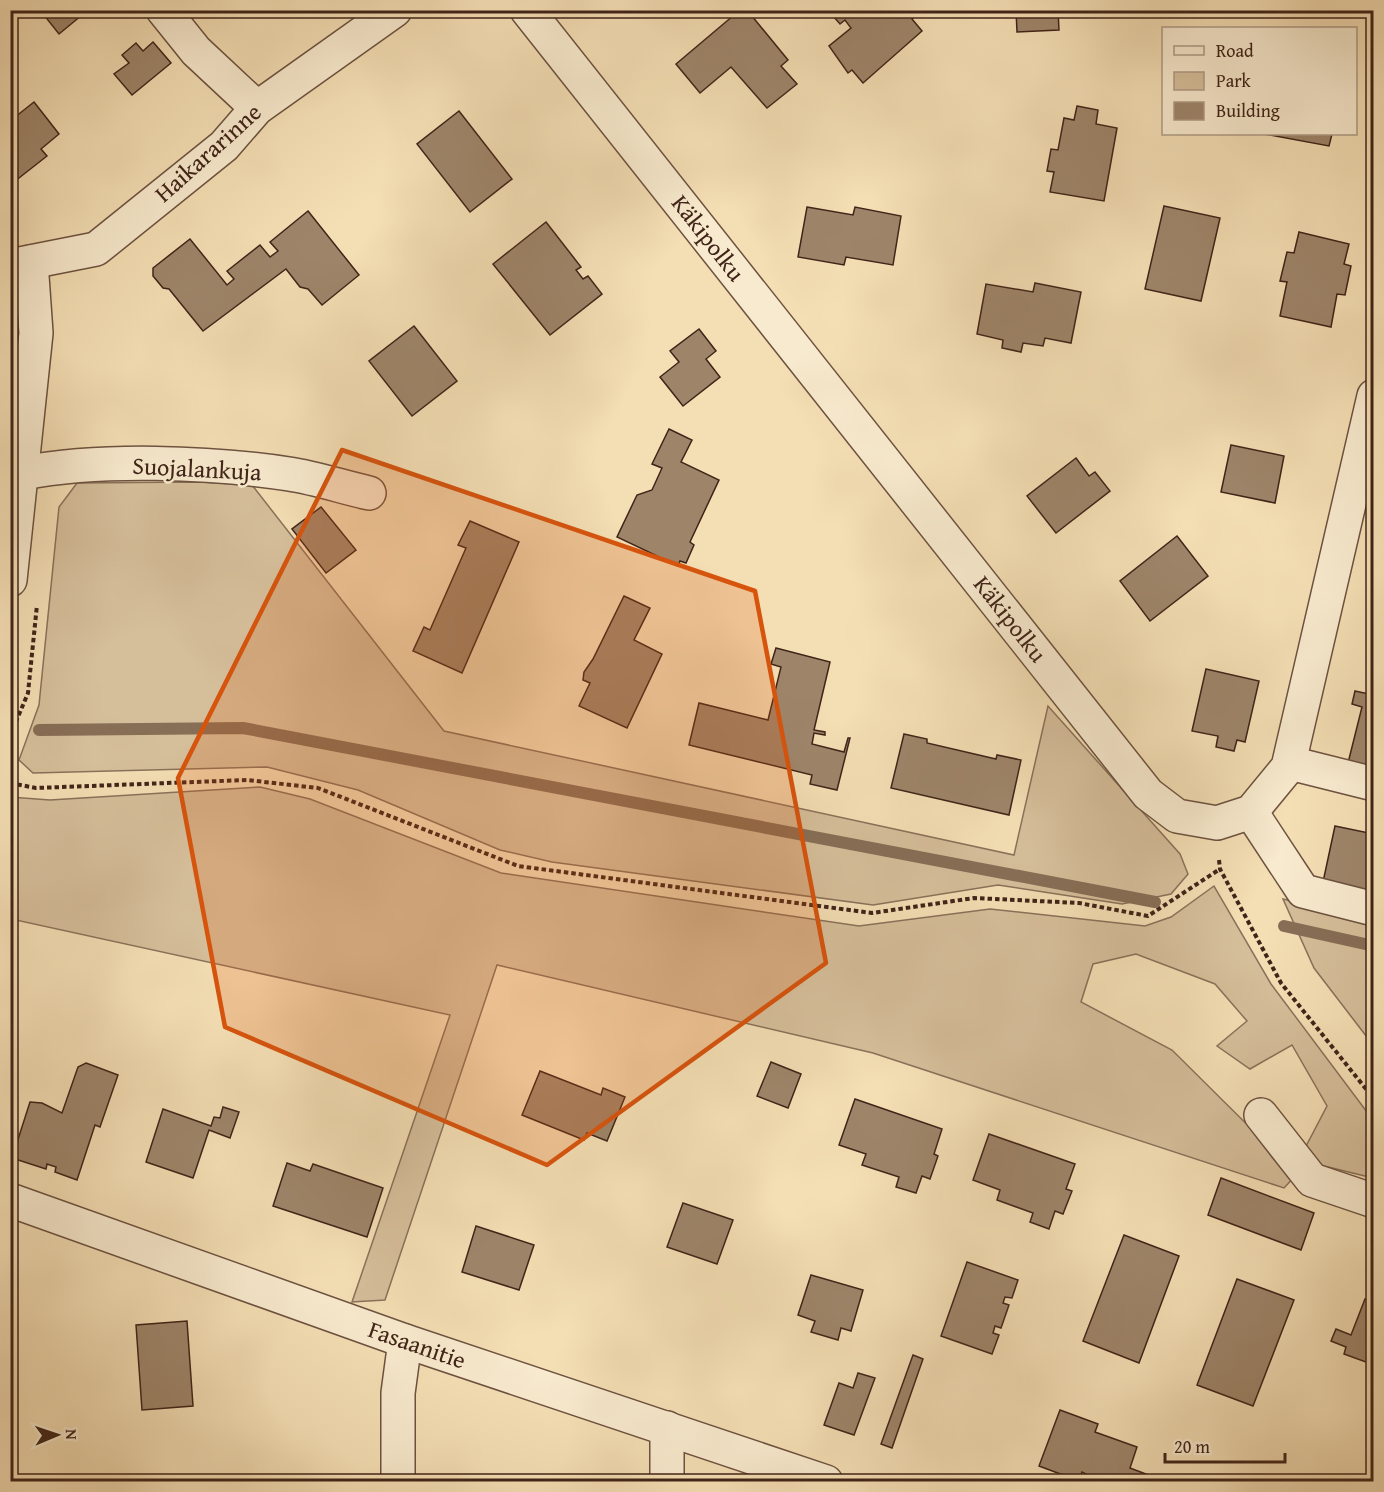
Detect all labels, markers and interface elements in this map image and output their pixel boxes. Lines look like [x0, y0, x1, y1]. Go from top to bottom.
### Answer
legend [1162, 27, 1357, 135]
text: Road [1216, 37, 1254, 64]
text: Park [1216, 67, 1252, 94]
street label: Haikararinne [146, 95, 269, 210]
text: Building [1216, 97, 1280, 124]
street label: Käkipolku [663, 187, 753, 289]
street label: Suojalankuja [132, 448, 263, 489]
street label: Käkipolku [965, 568, 1055, 670]
street label: Fasaanitie [364, 1312, 471, 1378]
north arrow [27, 1405, 87, 1465]
scale bar [1165, 1426, 1285, 1464]
text: N [60, 1429, 84, 1441]
text: 20 m [1174, 1433, 1210, 1460]

